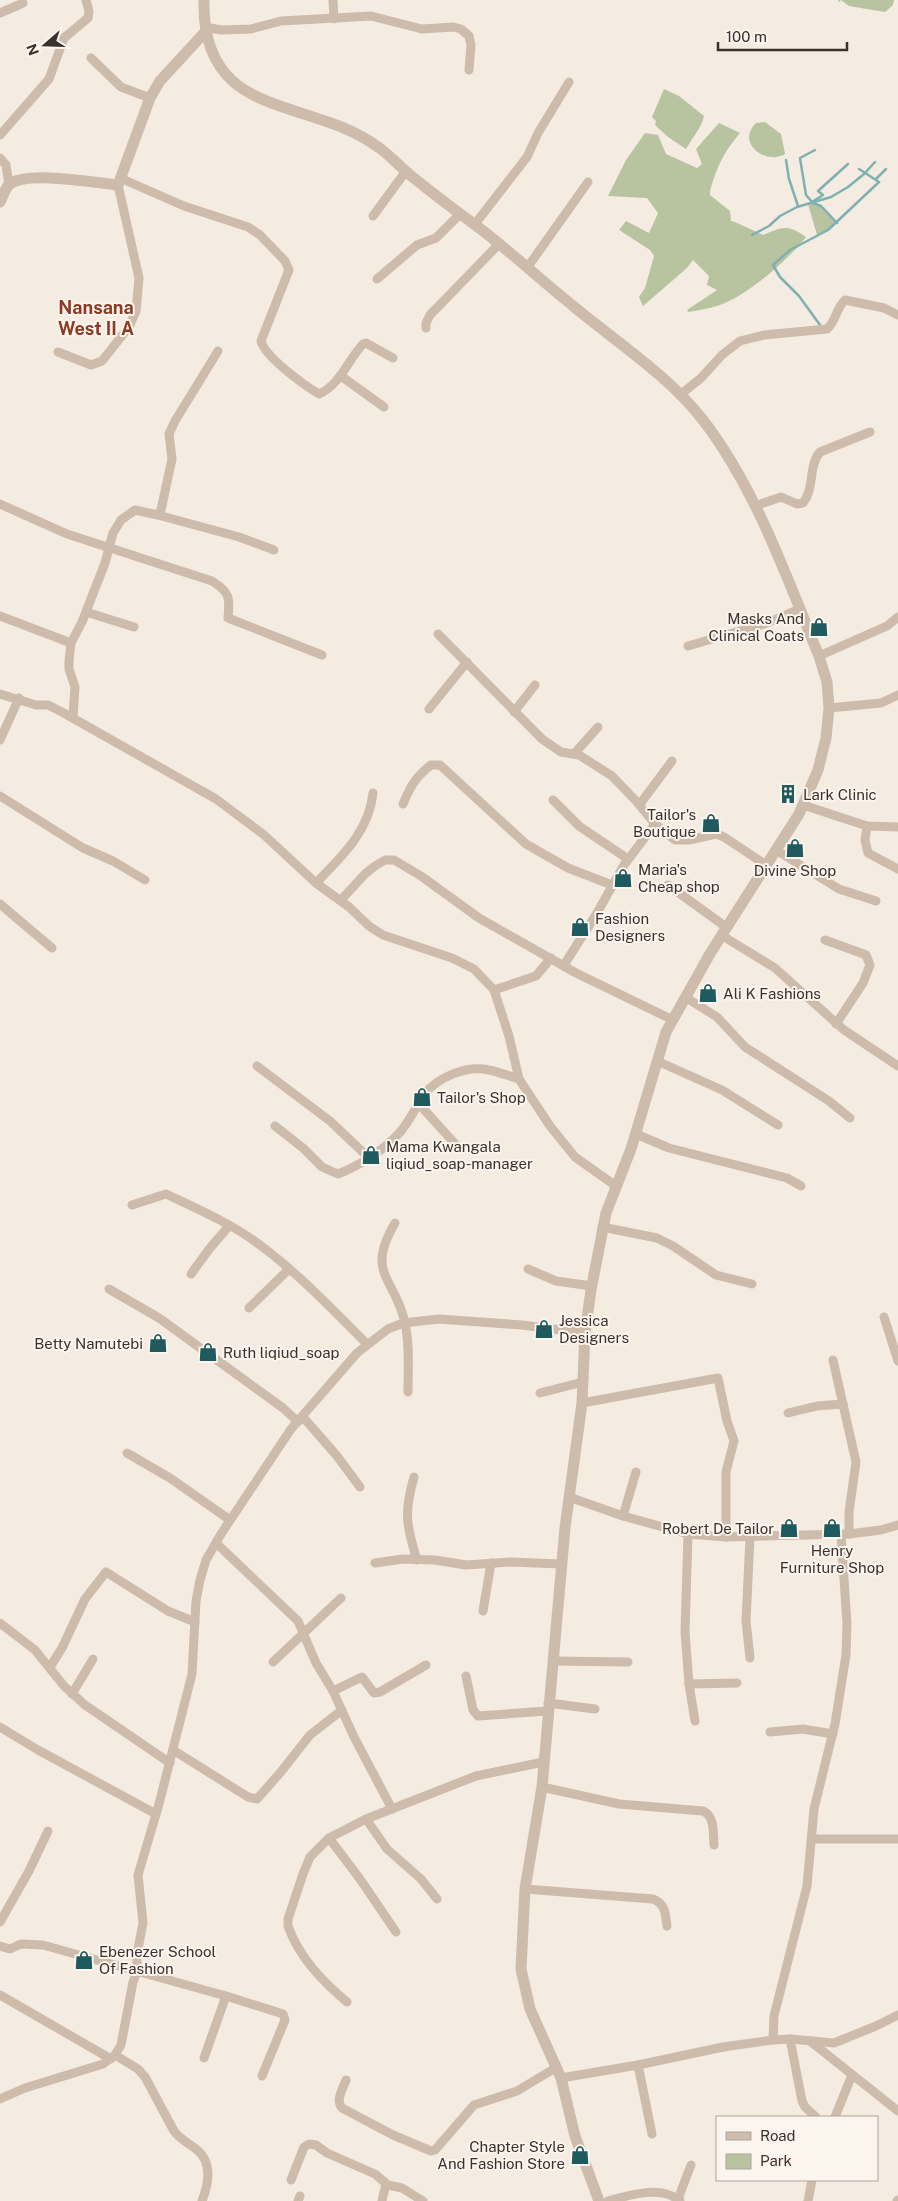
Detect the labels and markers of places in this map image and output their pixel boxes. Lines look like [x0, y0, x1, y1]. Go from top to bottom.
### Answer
place label: Masks And Clinical Coats [708, 610, 804, 644]
shop icon: Masks And Clinical Coats [808, 616, 830, 638]
building icon: Lark Clinic [777, 783, 799, 805]
place label: Lark Clinic [803, 786, 877, 803]
place label: Tailor's Boutique [633, 806, 696, 840]
shop icon: Tailor's Boutique [700, 812, 722, 834]
shop icon: Divine Shop [784, 837, 806, 859]
place label: Maria's Cheap shop [638, 861, 720, 895]
place label: Divine Shop [754, 862, 836, 879]
shop icon: Maria's Cheap shop [612, 867, 634, 889]
place label: Fashion Designers [595, 910, 665, 944]
shop icon: Fashion Designers [569, 916, 591, 938]
shop icon: Ali K Fashions [697, 982, 719, 1004]
place label: Ali K Fashions [723, 985, 821, 1002]
shop icon: Tailor's Shop [411, 1086, 433, 1108]
place label: Tailor's Shop [437, 1089, 526, 1106]
place label: Mama Kwangala liqiud_soap-manager [386, 1138, 533, 1172]
shop icon: Mama Kwangala liqiud_soap-manager [360, 1144, 382, 1166]
place label: Jessica Designers [559, 1312, 629, 1346]
shop icon: Jessica Designers [533, 1318, 555, 1340]
shop icon: Betty Namutebi [147, 1332, 169, 1354]
place label: Betty Namutebi [34, 1335, 143, 1352]
shop icon: Ruth liqiud_soap [197, 1341, 219, 1363]
place label: Ruth liqiud_soap [223, 1344, 339, 1361]
shop icon: Robert De Tailor [778, 1517, 800, 1539]
shop icon: Henry Furniture Shop [821, 1517, 843, 1539]
place label: Robert De Tailor [662, 1520, 774, 1537]
place label: Henry Furniture Shop [780, 1542, 884, 1576]
place label: Ebenezer School Of Fashion [99, 1943, 216, 1977]
shop icon: Ebenezer School Of Fashion [73, 1949, 95, 1971]
place label: Chapter Style And Fashion Store [437, 2138, 565, 2172]
shop icon: Chapter Style And Fashion Store [569, 2144, 591, 2166]

